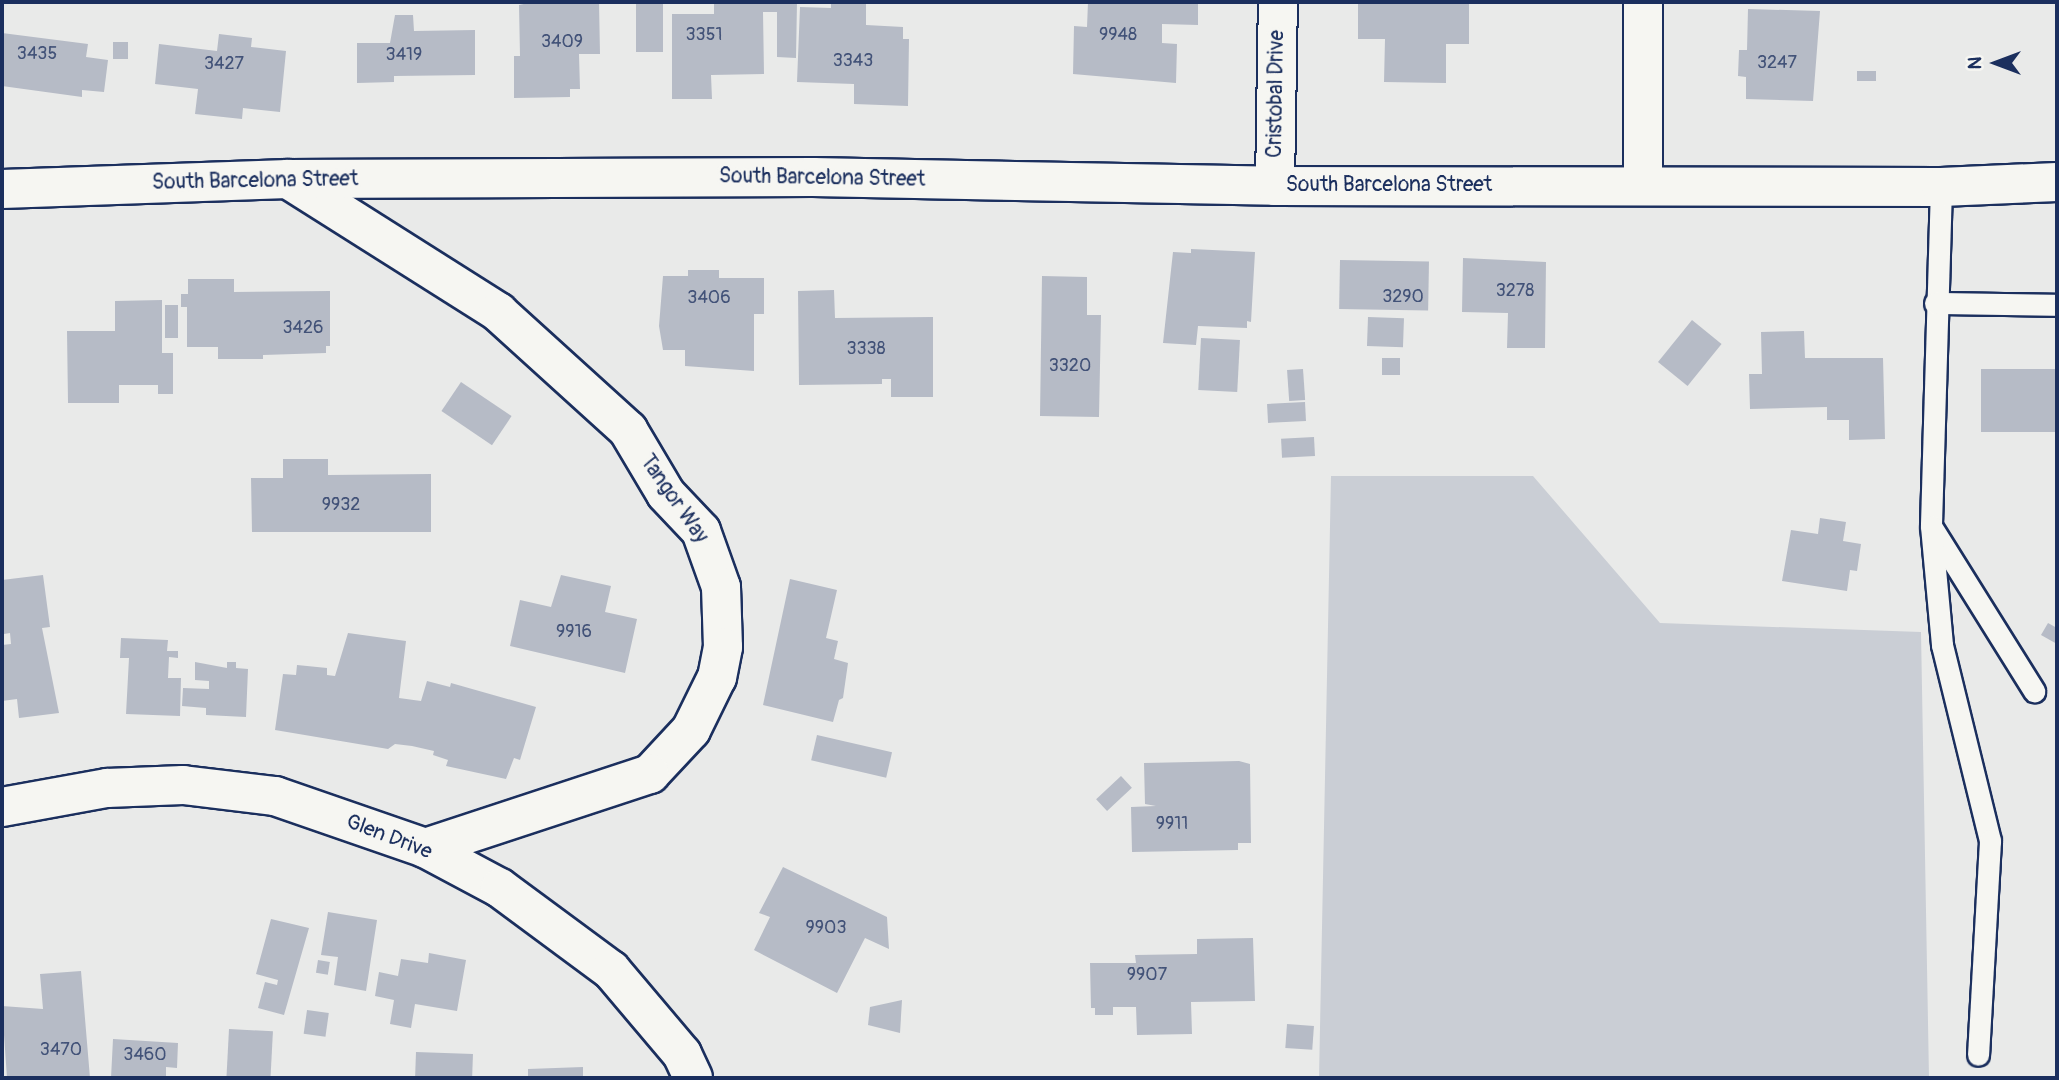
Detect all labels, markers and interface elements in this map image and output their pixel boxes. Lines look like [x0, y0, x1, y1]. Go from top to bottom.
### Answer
house number: 3351 [686, 24, 722, 46]
house number: 9948 [1099, 24, 1137, 46]
north arrow [1961, 28, 2031, 98]
street label: Cristobal Drive [1262, 30, 1290, 158]
house number: 3409 [541, 31, 583, 53]
house number: 3435 [17, 43, 57, 65]
house number: 3419 [386, 44, 422, 66]
house number: 3343 [833, 50, 873, 72]
house number: 3247 [1757, 52, 1797, 74]
house number: 3427 [204, 53, 244, 75]
text: N [1963, 57, 1987, 69]
street label: South Barcelona Street [719, 164, 925, 192]
street label: South Barcelona Street [152, 167, 358, 195]
street label: South Barcelona Street [1286, 172, 1492, 198]
house number: 3278 [1496, 280, 1534, 302]
house number: 3290 [1382, 286, 1424, 308]
house number: 3406 [687, 287, 731, 309]
house number: 3426 [282, 317, 324, 339]
house number: 3338 [846, 338, 886, 360]
house number: 3320 [1049, 355, 1091, 377]
street label: Tangor Way [634, 450, 714, 548]
house number: 9932 [322, 494, 360, 516]
house number: 9916 [556, 621, 592, 643]
street label: Glen Drive [343, 809, 435, 865]
house number: 9911 [1156, 813, 1188, 835]
house number: 9903 [806, 917, 846, 939]
house number: 9907 [1127, 964, 1167, 986]
house number: 3470 [40, 1039, 82, 1061]
house number: 3460 [123, 1044, 167, 1066]

